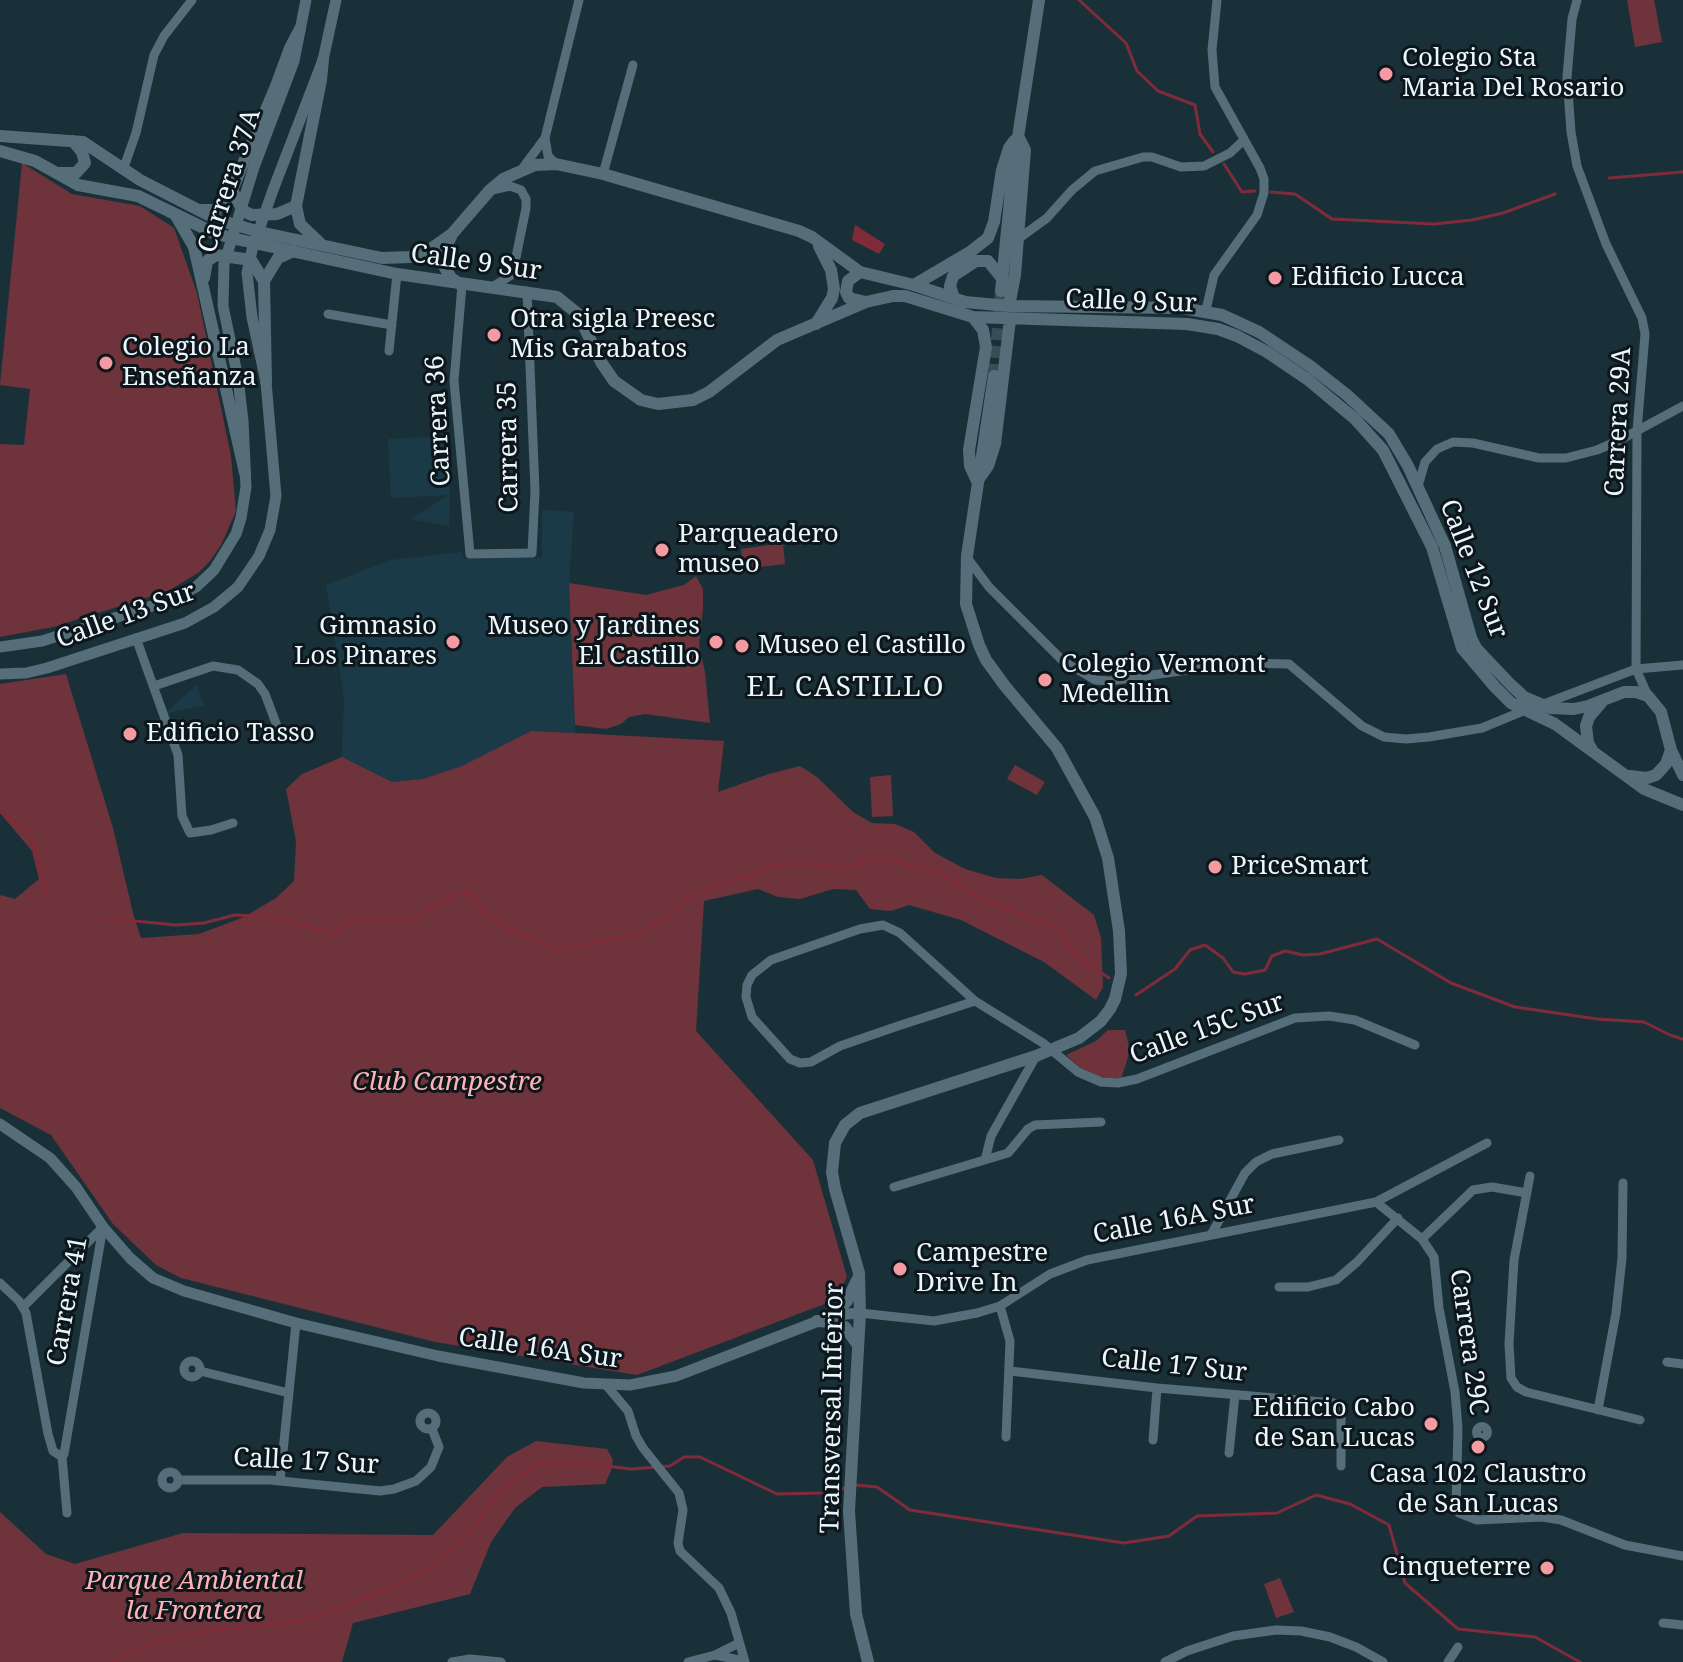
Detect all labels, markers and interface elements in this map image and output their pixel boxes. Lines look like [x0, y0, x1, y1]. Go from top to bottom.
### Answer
place label: Colegio Sta Maria Del Rosario [1402, 43, 1625, 104]
marker: Colegio Sta Maria Del Rosario [1377, 65, 1395, 83]
street label: Carrera 37A [192, 105, 268, 257]
street label: Calle 9 Sur [409, 238, 543, 288]
place label: Edificio Lucca [1291, 262, 1465, 294]
marker: Edificio Lucca [1266, 269, 1284, 287]
street label: Calle 9 Sur [1065, 284, 1197, 320]
place label: Otra sigla Preesc Mis Garabatos [510, 304, 715, 366]
marker: Otra sigla Preesc Mis Garabatos [485, 326, 503, 344]
place label: Colegio La Enseñanza [122, 332, 257, 394]
street label: Carrera 29A [1600, 347, 1638, 497]
marker: Colegio La Enseñanza [97, 354, 115, 372]
street label: Carrera 36 [420, 355, 458, 487]
street label: Carrera 35 [492, 381, 526, 513]
street label: Calle 12 Sur [1432, 495, 1514, 643]
place label: Parqueadero museo [678, 519, 839, 580]
marker: Parqueadero museo [653, 541, 671, 559]
street label: Calle 13 Sur [52, 576, 200, 656]
place label: Gimnasio Los Pinares [294, 611, 437, 672]
place label: Museo y Jardines El Castillo [487, 611, 700, 672]
place label: Museo el Castillo [758, 630, 966, 662]
marker: Gimnasio Los Pinares [444, 633, 462, 651]
marker: Museo y Jardines El Castillo [707, 633, 725, 651]
marker: Museo el Castillo [733, 637, 751, 655]
place label: Colegio Vermont Medellin [1061, 649, 1266, 710]
district label: EL CASTILLO [747, 671, 945, 705]
marker: Colegio Vermont Medellin [1036, 671, 1054, 689]
place label: Edificio Tasso [146, 718, 315, 750]
marker: Edificio Tasso [121, 725, 139, 743]
place label: PriceSmart [1231, 851, 1369, 883]
marker: PriceSmart [1206, 858, 1224, 876]
street label: Calle 15C Sur [1126, 987, 1288, 1071]
park label: Club Campestre [352, 1067, 542, 1099]
street label: Calle 16A Sur [1090, 1189, 1258, 1251]
street label: Carrera 41 [41, 1234, 95, 1368]
place label: Campestre Drive In [916, 1238, 1048, 1300]
marker: Campestre Drive In [891, 1260, 909, 1278]
street label: Carrera 29C [1442, 1267, 1494, 1417]
street label: Transversal Inferior [815, 1282, 851, 1534]
street label: Calle 16A Sur [456, 1322, 624, 1376]
street label: Calle 17 Sur [1100, 1343, 1248, 1389]
place label: Edificio Cabo de San Lucas [1253, 1393, 1415, 1454]
marker: Edificio Cabo de San Lucas [1422, 1415, 1440, 1433]
marker: Casa 102 Claustro de San Lucas [1469, 1438, 1487, 1456]
street label: Calle 17 Sur [232, 1443, 380, 1481]
place label: Casa 102 Claustro de San Lucas [1369, 1459, 1587, 1520]
place label: Cinqueterre [1382, 1552, 1531, 1584]
marker: Cinqueterre [1538, 1559, 1556, 1577]
park label: Parque Ambiental la Frontera [85, 1566, 303, 1628]

